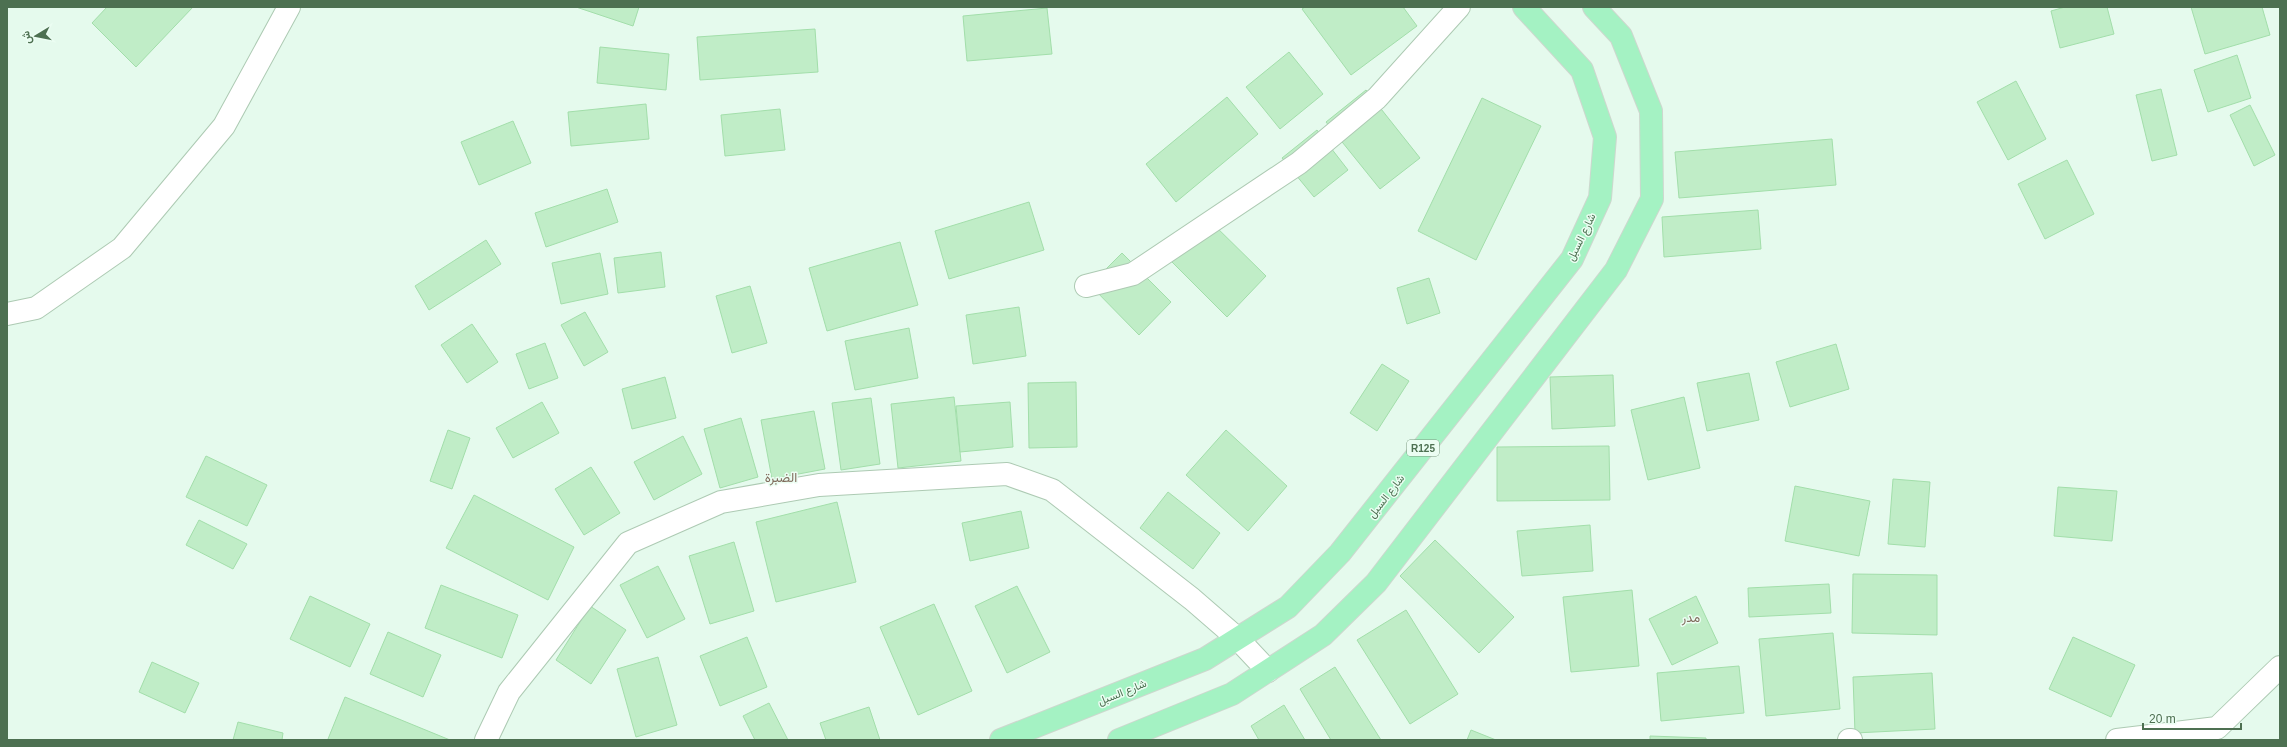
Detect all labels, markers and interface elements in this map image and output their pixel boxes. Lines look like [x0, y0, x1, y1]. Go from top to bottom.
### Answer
north arrow [16, 16, 56, 56]
text: ش [19, 30, 34, 45]
street label: شارع السبل [1564, 211, 1600, 264]
road number: R125 [1407, 440, 1439, 456]
district label: الضبرة [765, 470, 797, 486]
street label: شارع السبل [1365, 472, 1408, 521]
district label: مدر [1681, 610, 1700, 626]
street label: شارع السبل [1096, 677, 1149, 709]
scale bar [2143, 705, 2241, 731]
text: 20 m [2149, 712, 2176, 726]

